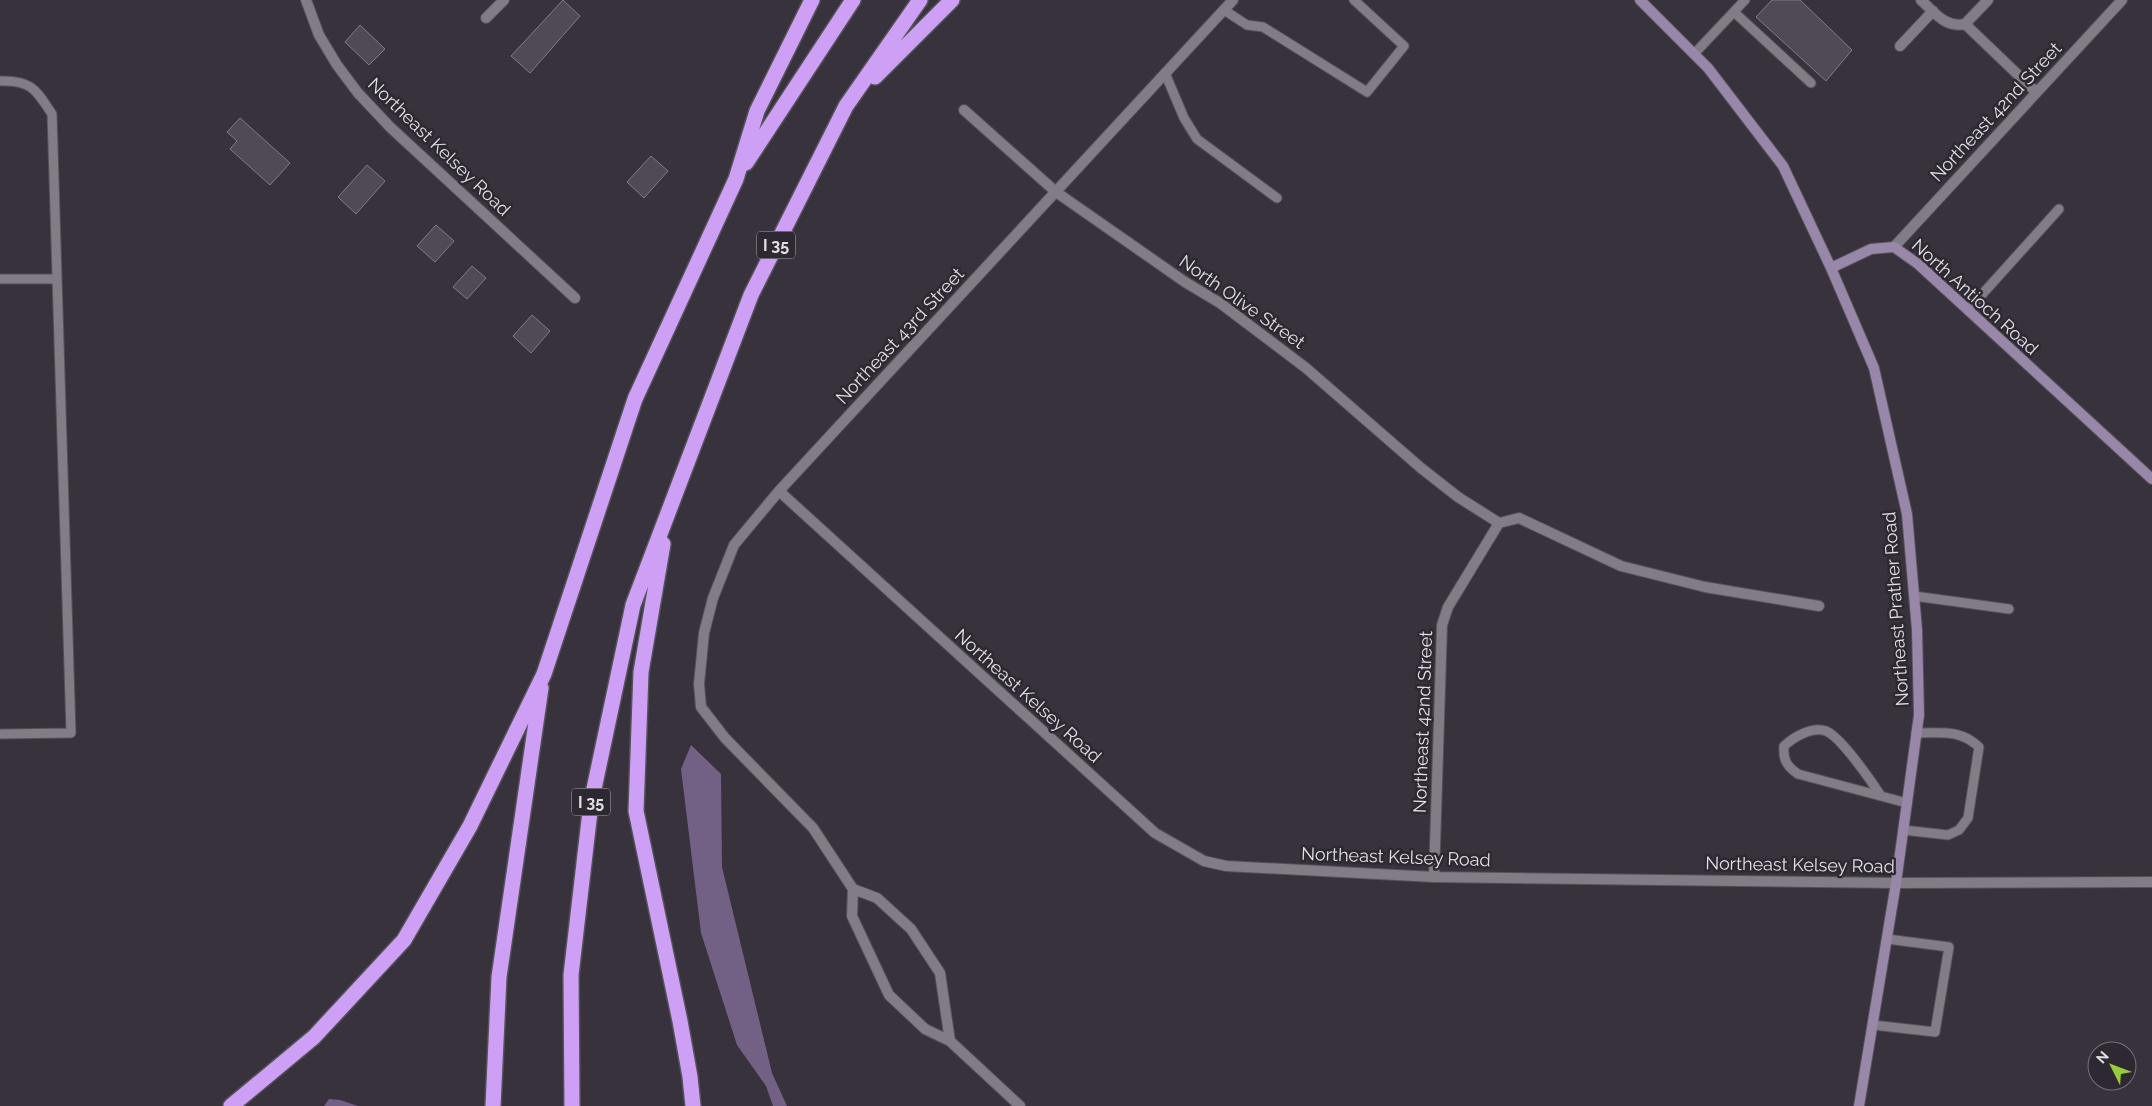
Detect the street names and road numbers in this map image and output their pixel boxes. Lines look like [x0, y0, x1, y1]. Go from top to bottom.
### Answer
street label: Northeast 42nd Street [1926, 38, 2066, 186]
street label: Northeast Kelsey Road [364, 73, 515, 220]
road number: I 35 [757, 232, 795, 258]
street label: North Antioch Road [1908, 234, 2043, 359]
street label: North Olive Street [1175, 250, 1309, 353]
street label: Northeast 43rd Street [831, 263, 968, 408]
street label: Northeast Prather Road [1878, 511, 1913, 707]
street label: Northeast Kelsey Road [951, 624, 1106, 767]
street label: Northeast 42nd Street [1409, 630, 1436, 813]
road number: I 35 [572, 789, 610, 816]
street label: Northeast Kelsey Road [1301, 843, 1491, 870]
street label: Northeast Kelsey Road [1705, 852, 1895, 877]

